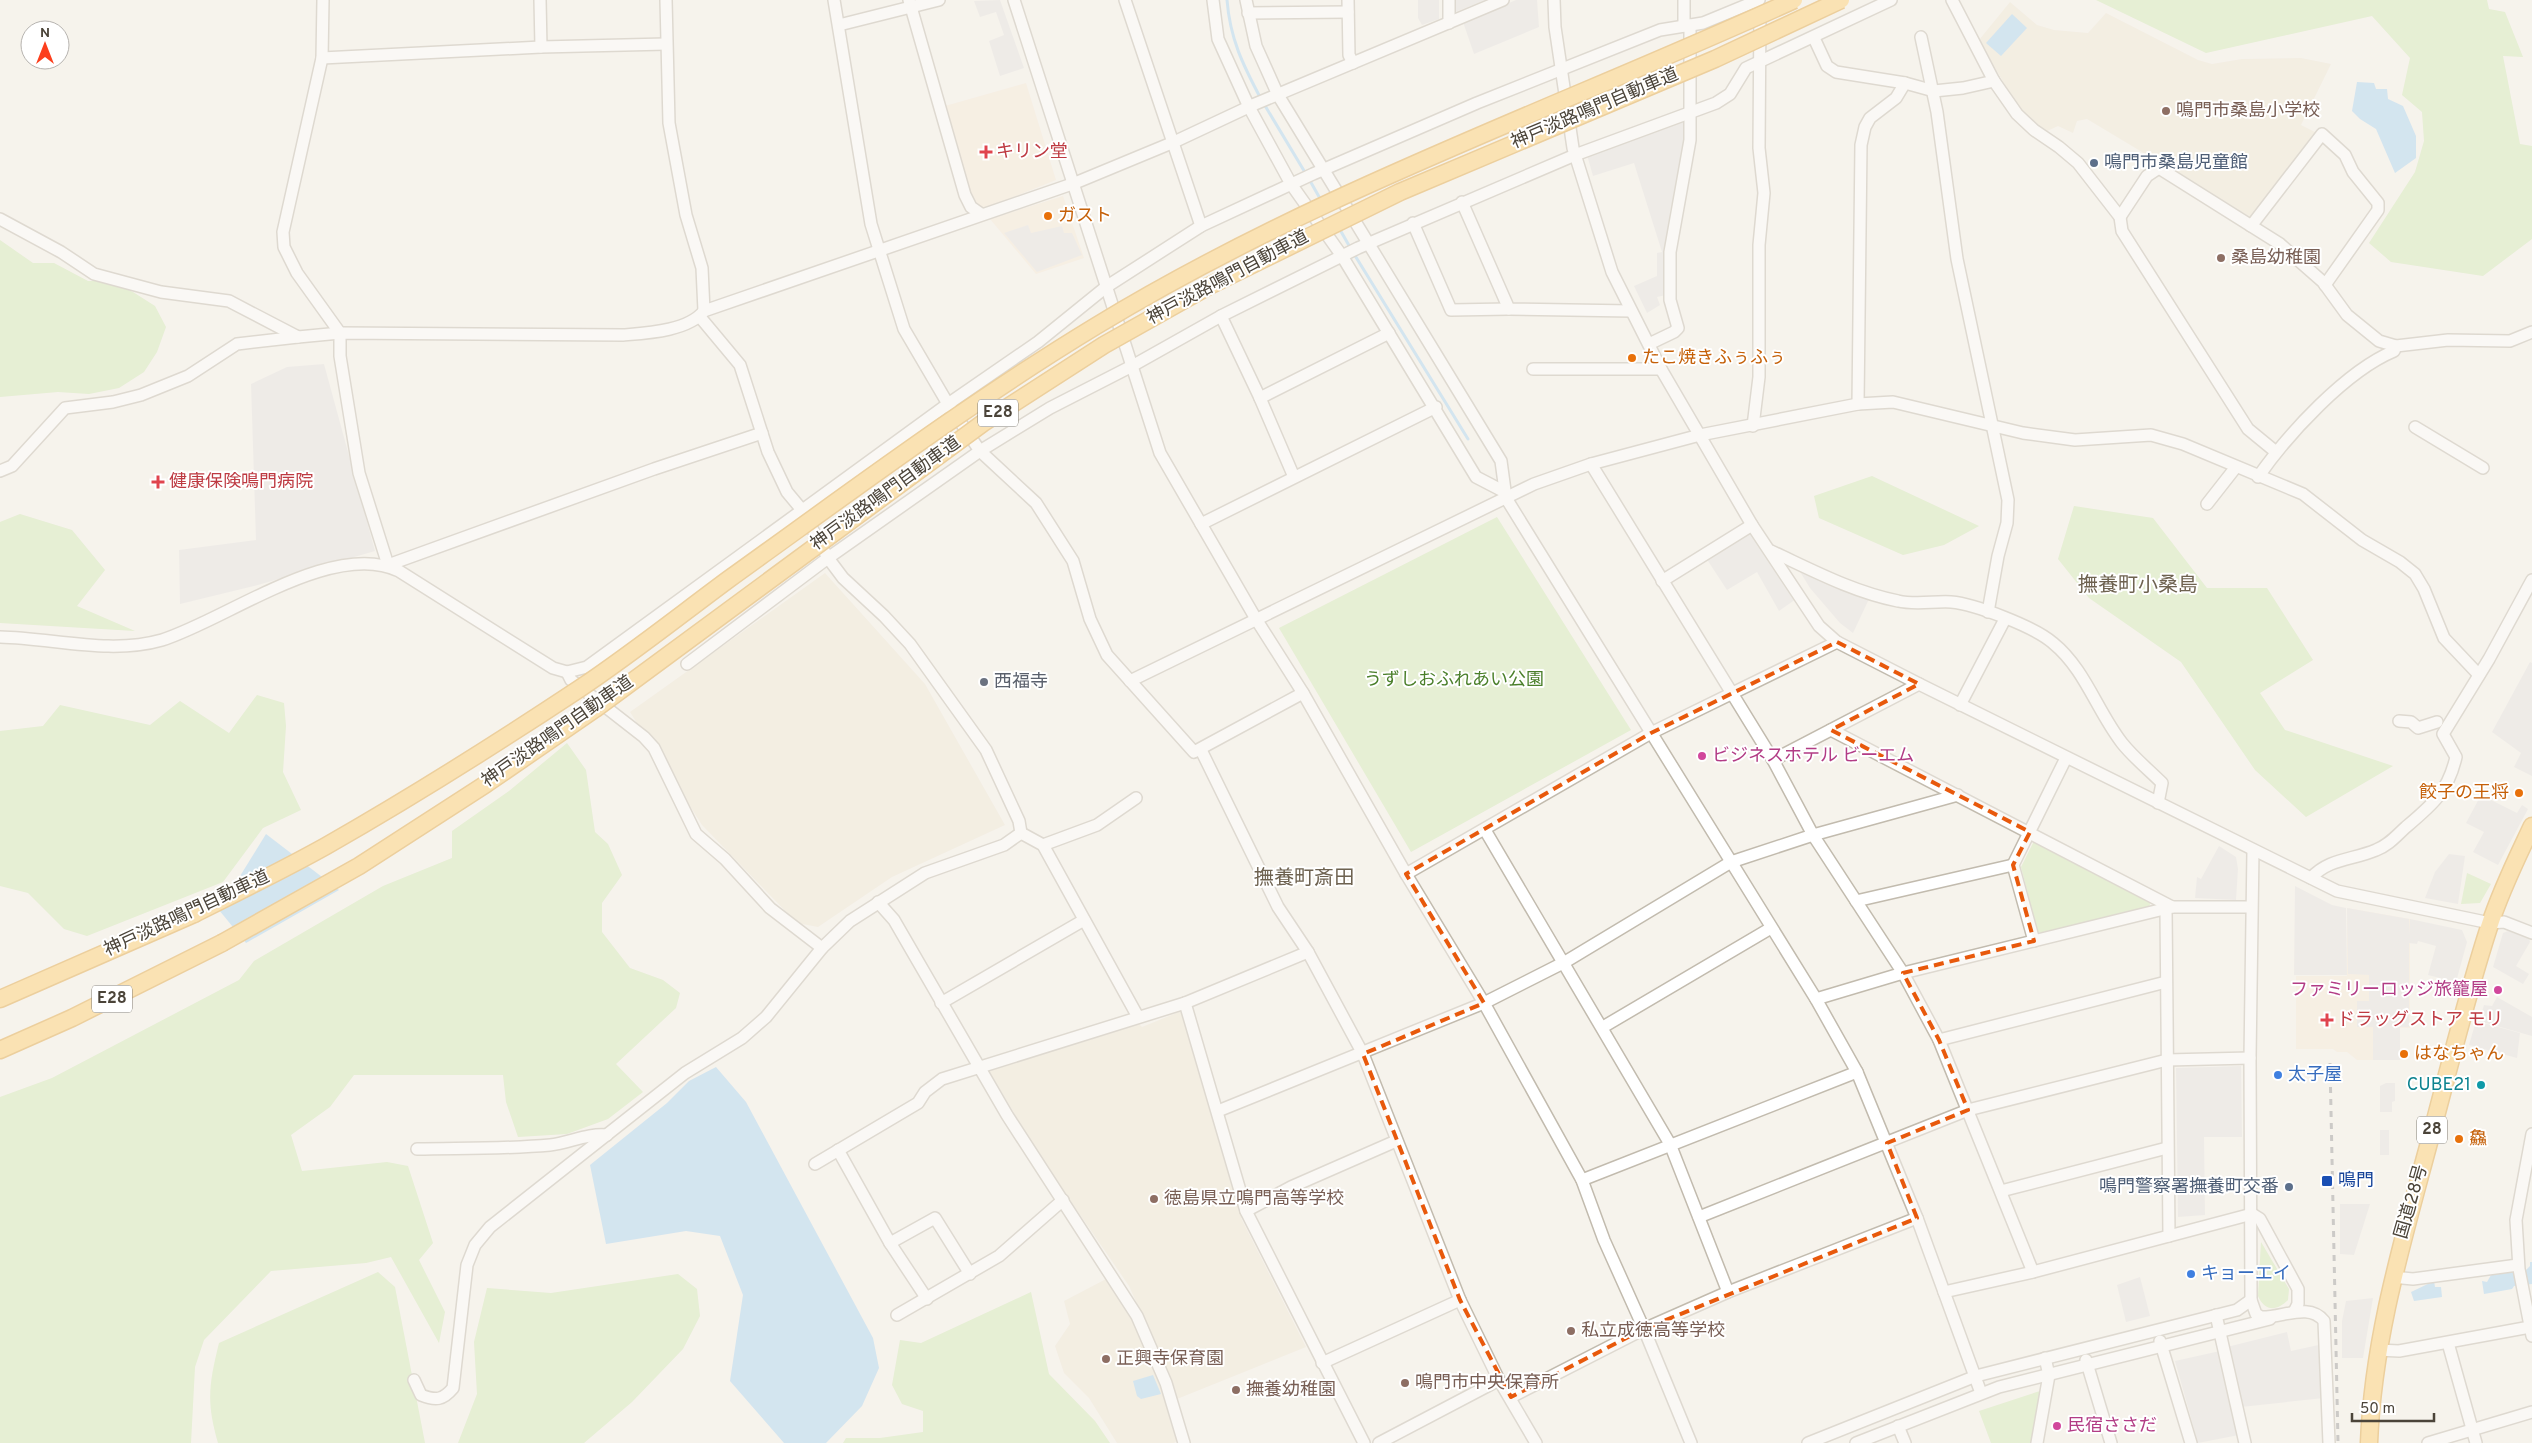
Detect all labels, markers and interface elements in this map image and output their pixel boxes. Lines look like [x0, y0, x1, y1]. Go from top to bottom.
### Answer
north arrow [20, 20, 70, 70]
text: N [40, 25, 50, 42]
street label: 神戸淡路鳴門自動車道 [1508, 63, 1682, 155]
place label: 鳴門市桑島小学校 [2176, 100, 2320, 123]
marker: 鳴門市桑島小学校 [2160, 105, 2172, 117]
place label: キリン堂 [996, 141, 1068, 164]
marker: キリン堂 [980, 146, 992, 158]
place label: 鳴門市桑島児童館 [2104, 152, 2248, 175]
marker: 鳴門市桑島児童館 [2088, 157, 2100, 169]
place label: ガスト [1058, 205, 1112, 228]
marker: ガスト [1042, 210, 1054, 222]
street label: 神戸淡路鳴門自動車道 [1143, 226, 1313, 330]
place label: 桑島幼稚園 [2231, 247, 2321, 270]
marker: 桑島幼稚園 [2215, 252, 2227, 264]
place label: たこ焼きふぅふぅ [1642, 347, 1786, 370]
marker: たこ焼きふぅふぅ [1626, 352, 1638, 364]
road number: E28 [978, 399, 1018, 426]
street label: 神戸淡路鳴門自動車道 [806, 432, 966, 556]
place label: 健康保険鳴門病院 [169, 471, 313, 494]
marker: 健康保険鳴門病院 [151, 475, 165, 489]
district label: 撫養町小桑島 [2078, 573, 2198, 599]
park label: うずしおふれあい公園 [1364, 669, 1544, 692]
street label: 神戸淡路鳴門自動車道 [478, 671, 638, 793]
place label: 西福寺 [994, 671, 1048, 694]
marker: 西福寺 [978, 676, 990, 688]
place label: ビジネスホテル ビーエム [1712, 745, 1914, 768]
marker: ビジネスホテル ビーエム [1696, 750, 1708, 762]
place label: 餃子の王将 [2419, 782, 2509, 805]
marker: 餃子の王将 [2513, 787, 2525, 799]
street label: 神戸淡路鳴門自動車道 [101, 866, 273, 962]
district label: 撫養町斎田 [1254, 866, 1354, 892]
place label: ファミリーロッジ旅籠屋 [2290, 979, 2488, 1002]
marker: ファミリーロッジ旅籠屋 [2492, 984, 2504, 996]
road number: E28 [92, 986, 132, 1012]
place label: ドラッグストア モリ [2337, 1009, 2503, 1032]
marker: ドラッグストア モリ [2321, 1014, 2333, 1026]
place label: はなちゃん [2414, 1043, 2504, 1066]
marker: はなちゃん [2398, 1048, 2410, 1060]
place label: 太子屋 [2288, 1064, 2342, 1087]
marker: 太子屋 [2272, 1069, 2284, 1081]
place label: CUBE21 [2407, 1074, 2471, 1097]
marker: CUBE21 [2475, 1079, 2487, 1091]
road number: 28 [2417, 1116, 2447, 1144]
place label: 鱻 [2469, 1128, 2487, 1151]
marker: 鱻 [2453, 1133, 2465, 1145]
street label: 国道28号 [2390, 1162, 2434, 1242]
place label: 鳴門 [2338, 1170, 2374, 1193]
marker: 鳴門 [2320, 1174, 2334, 1188]
place label: 鳴門警察署撫養町交番 [2099, 1176, 2279, 1199]
marker: 鳴門警察署撫養町交番 [2283, 1181, 2295, 1193]
place label: 徳島県立鳴門高等学校 [1164, 1188, 1344, 1211]
marker: 徳島県立鳴門高等学校 [1148, 1193, 1160, 1205]
place label: キョーエイ [2201, 1263, 2291, 1286]
marker: キョーエイ [2185, 1268, 2197, 1280]
place label: 私立成徳高等学校 [1581, 1320, 1725, 1343]
marker: 私立成徳高等学校 [1565, 1325, 1577, 1337]
place label: 正興寺保育園 [1116, 1348, 1224, 1371]
marker: 正興寺保育園 [1100, 1353, 1112, 1365]
place label: 鳴門市中央保育所 [1415, 1372, 1559, 1395]
marker: 鳴門市中央保育所 [1399, 1377, 1411, 1389]
place label: 撫養幼稚園 [1246, 1379, 1336, 1402]
marker: 撫養幼稚園 [1230, 1384, 1242, 1396]
scale bar [2352, 1390, 2434, 1422]
text: 50 m [2360, 1400, 2395, 1419]
place label: 民宿ささだ [2067, 1415, 2157, 1438]
marker: 民宿ささだ [2051, 1420, 2063, 1432]

